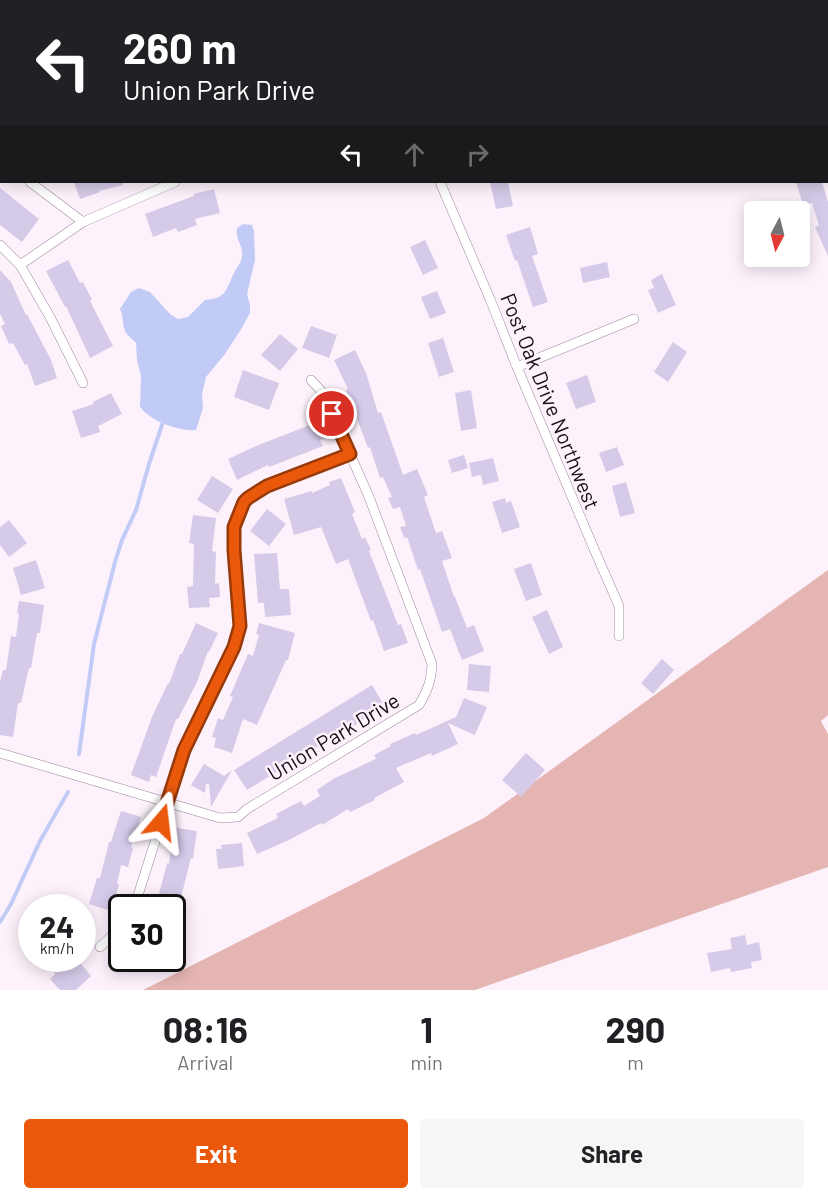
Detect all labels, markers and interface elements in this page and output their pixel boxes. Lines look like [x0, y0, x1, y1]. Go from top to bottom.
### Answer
text: 260 m [123, 22, 236, 72]
icon: left [24, 24, 102, 102]
text: Union Park Drive [123, 73, 315, 105]
icon: left [335, 138, 368, 171]
icon: ahead [398, 138, 431, 171]
icon: right [461, 138, 494, 171]
north arrow [744, 201, 810, 267]
map controls [744, 201, 810, 267]
street label: Post Oak Drive Northwest [496, 289, 606, 513]
pin [306, 388, 357, 439]
icon: arrive [315, 397, 348, 430]
street label: Union Park Drive [262, 687, 404, 785]
position arrow [129, 790, 193, 854]
speed limit sign: 30 [108, 894, 186, 972]
text: 24 [40, 908, 74, 944]
text: km/h [40, 939, 74, 957]
text: 08:16 [163, 1007, 248, 1050]
text: 1 [420, 1007, 433, 1050]
text: 290 [606, 1007, 665, 1050]
text: Arrival [177, 1050, 233, 1074]
text: min [410, 1050, 443, 1074]
text: m [627, 1050, 644, 1074]
button: Exit [24, 1119, 408, 1188]
button: Share [420, 1119, 804, 1188]

